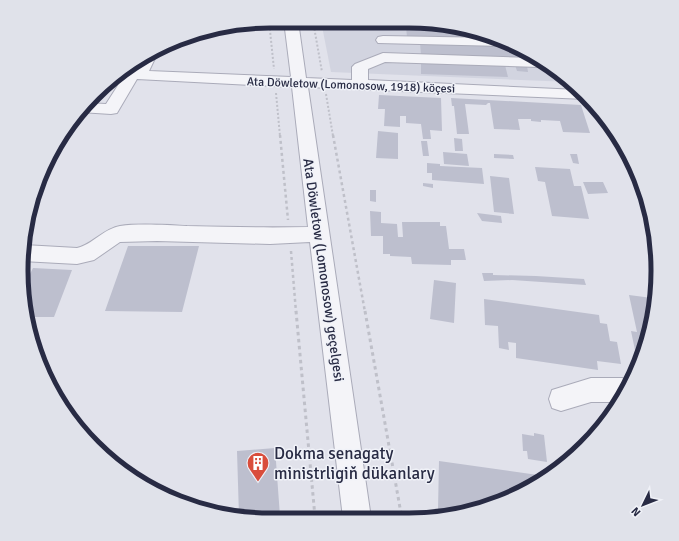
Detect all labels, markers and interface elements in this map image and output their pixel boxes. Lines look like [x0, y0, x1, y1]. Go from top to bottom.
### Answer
street label: Ata Döwletow (Lomonosow, 1918) köçesi [247, 74, 455, 97]
street label: Ata Döwletow (Lomonosow) geçelgesi [299, 157, 348, 383]
place label: Dokma senagaty ministrligiň dükanlary [274, 443, 435, 484]
building icon: Dokma senagaty ministrligiň dükanlary [245, 450, 271, 483]
north arrow [623, 485, 663, 525]
text: N [629, 504, 643, 519]

